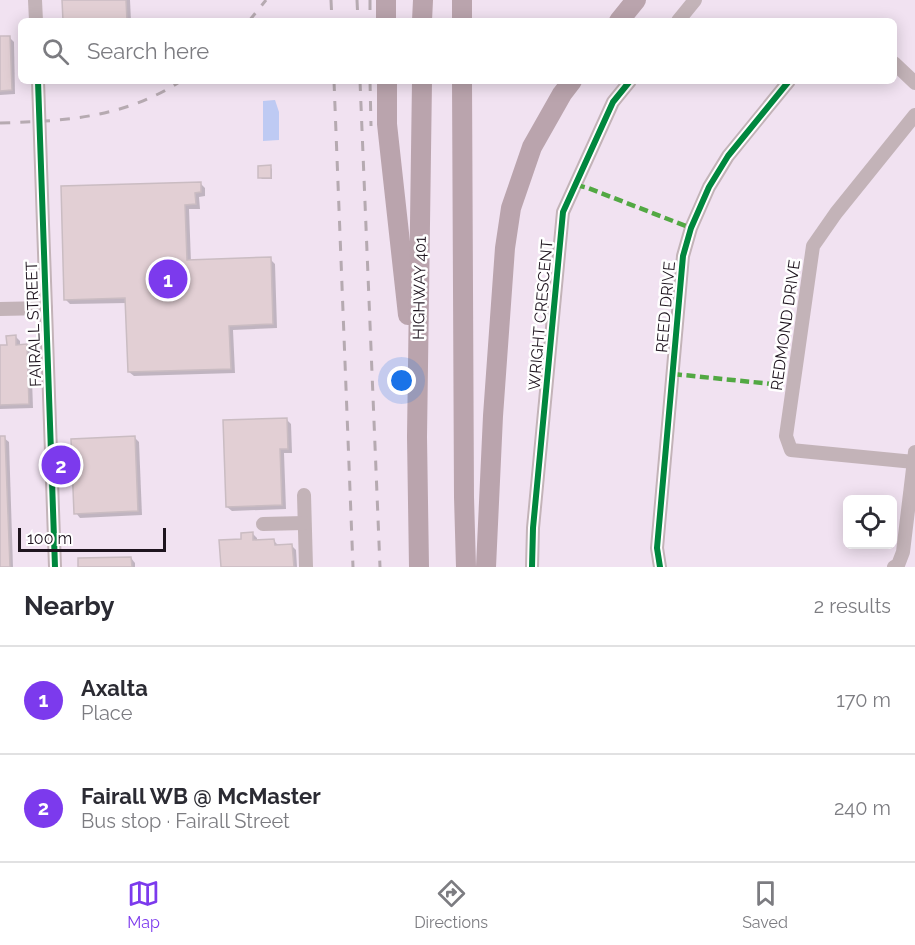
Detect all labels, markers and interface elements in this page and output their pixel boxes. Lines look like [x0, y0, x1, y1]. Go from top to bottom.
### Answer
search box [18, 18, 897, 84]
icon: search [39, 35, 72, 68]
text: Search here [87, 38, 209, 64]
street label: HIGHWAY 401 [409, 236, 430, 340]
street label: WRIGHT CRESCENT [524, 239, 557, 391]
pin: 1 [148, 256, 188, 302]
street label: REDMOND DRIVE [767, 258, 804, 392]
street label: REED DRIVE [652, 260, 679, 354]
street label: FAIRALL STREET [22, 261, 45, 387]
your location [387, 366, 416, 395]
pin: 2 [42, 442, 80, 488]
map controls [843, 495, 897, 549]
button: locate [843, 495, 897, 549]
scale bar [18, 525, 166, 552]
text: 100 m [27, 529, 72, 548]
text: Nearby [24, 591, 114, 621]
text: 2 results [814, 594, 891, 618]
text: Axalta [81, 675, 148, 701]
text: 1 [39, 688, 48, 712]
text: 170 m [836, 688, 891, 712]
text: Place [81, 701, 132, 725]
text: Fairall WB @ McMaster [81, 783, 321, 809]
text: 2 [38, 796, 49, 820]
text: 240 m [834, 796, 891, 820]
text: Bus stop · Fairall Street [81, 809, 290, 833]
tab: Map [127, 877, 160, 932]
tab: Directions [414, 877, 488, 932]
tab: Saved [742, 877, 788, 932]

